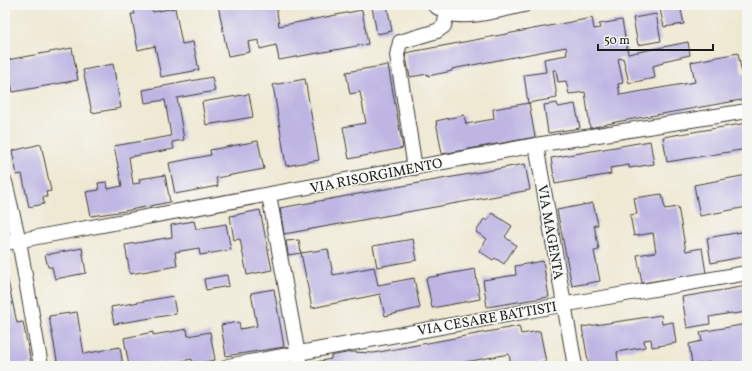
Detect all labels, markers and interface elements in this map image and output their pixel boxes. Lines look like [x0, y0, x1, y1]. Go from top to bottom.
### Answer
scale bar [598, 26, 713, 52]
text: 50 m [604, 33, 630, 49]
street label: VIA RISORGIMENTO [308, 154, 444, 199]
street label: VIA MAGENTA [532, 183, 567, 281]
street label: VIA CESARE BATTISTI [416, 298, 559, 341]

